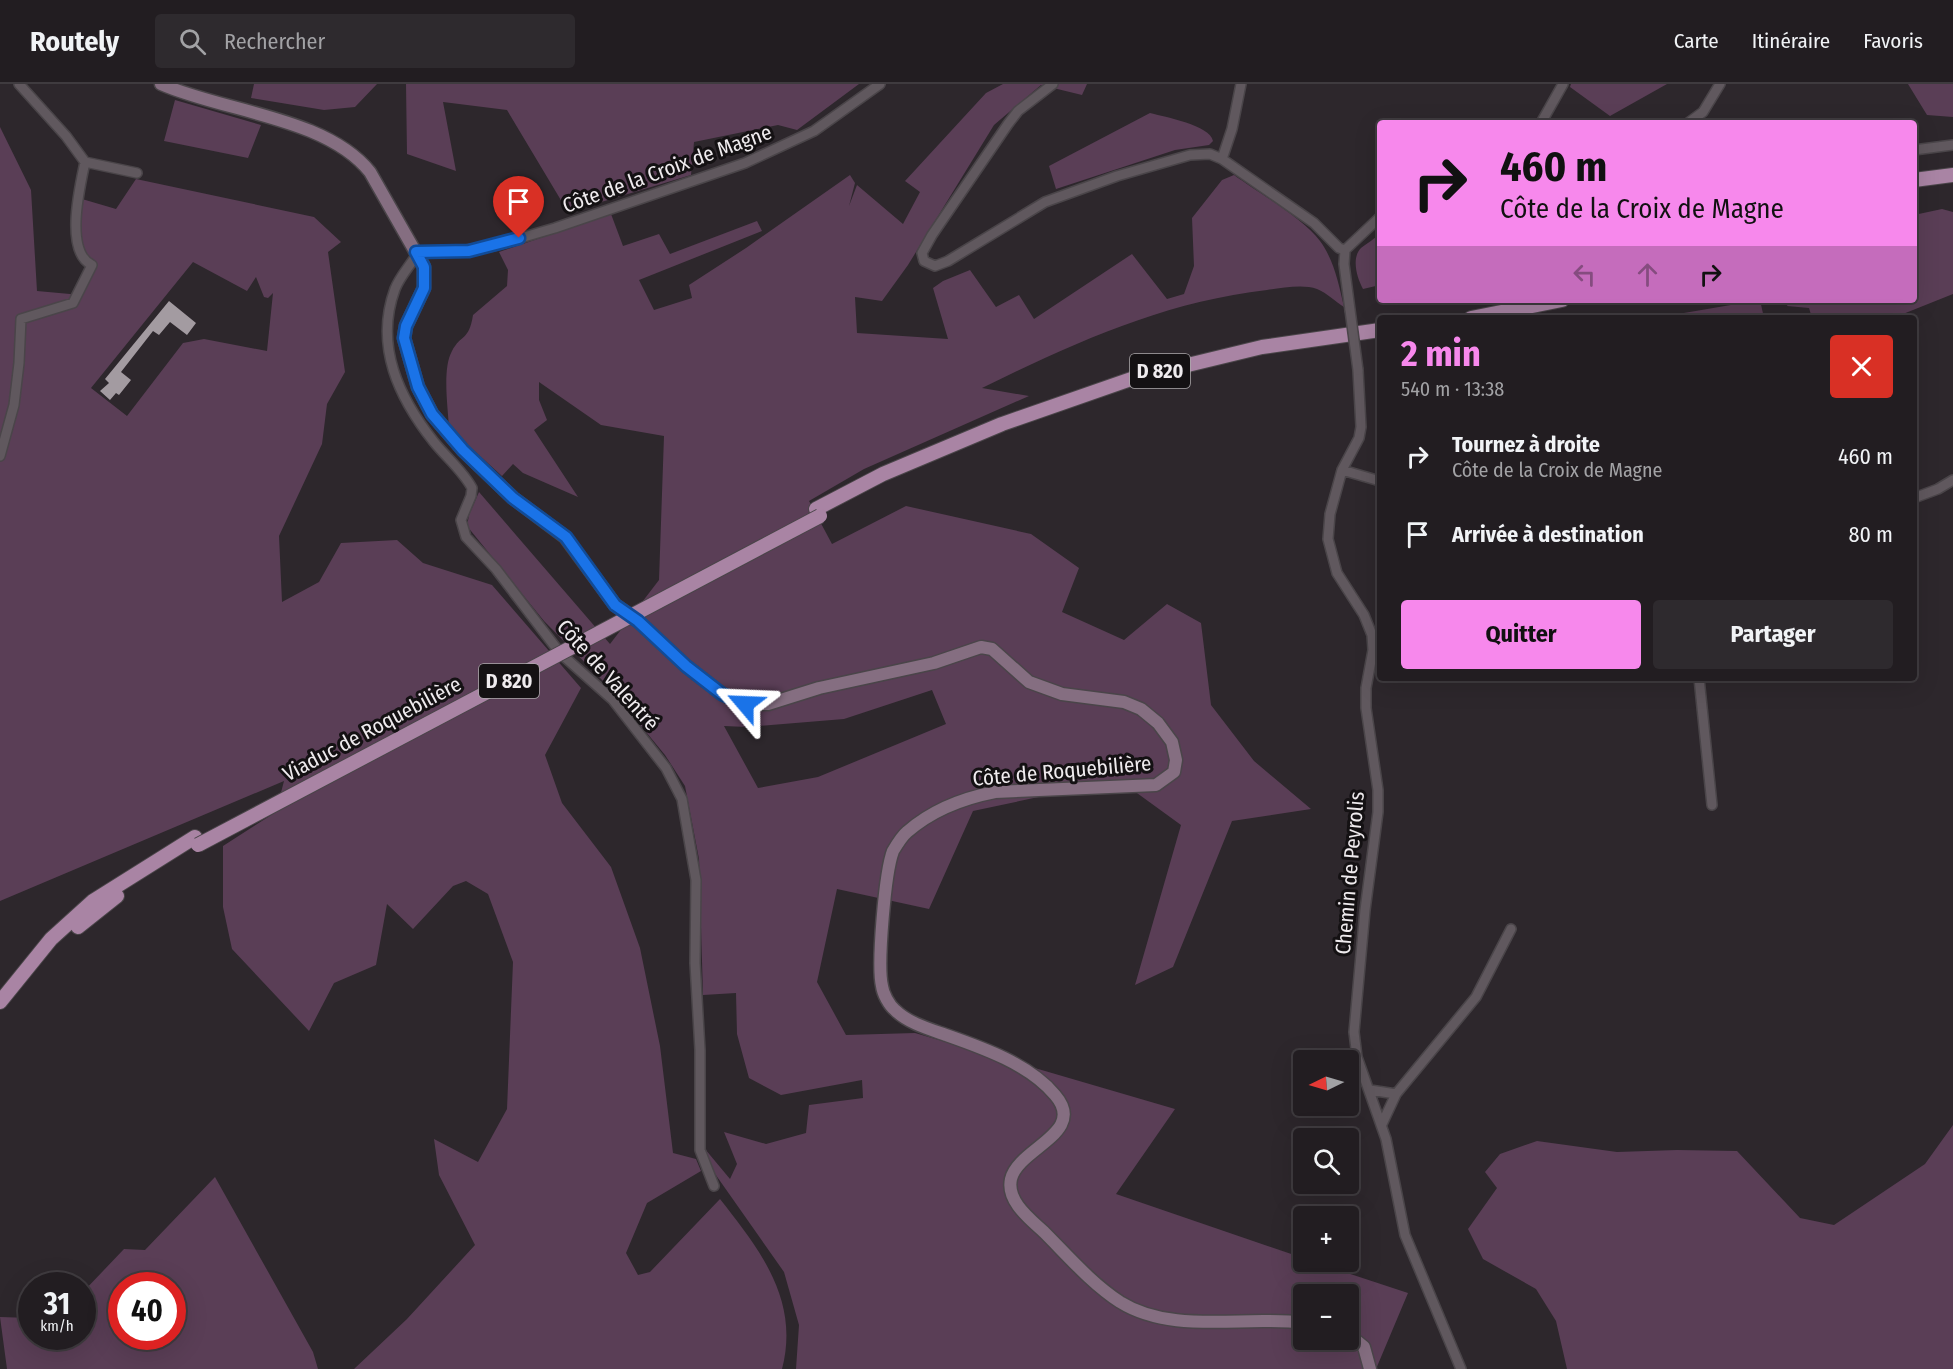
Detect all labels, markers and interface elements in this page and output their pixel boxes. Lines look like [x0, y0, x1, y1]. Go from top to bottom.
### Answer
search box [155, 14, 575, 68]
text: Routely [30, 25, 119, 58]
icon: search [176, 25, 209, 58]
text: Rechercher [224, 28, 325, 55]
text: Carte [1674, 28, 1719, 54]
text: Itinéraire [1752, 28, 1830, 54]
text: Favoris [1863, 28, 1923, 54]
street label: Côte de la Croix de Magne [559, 119, 775, 219]
text: 460 m [1500, 142, 1607, 192]
icon: right [1401, 144, 1479, 222]
pin [493, 176, 544, 238]
icon: arrive [502, 185, 535, 218]
text: Côte de la Croix de Magne [1500, 193, 1784, 225]
icon: left [1568, 258, 1601, 291]
icon: ahead [1631, 258, 1664, 291]
icon: right [1694, 258, 1727, 291]
text: 2 min [1401, 332, 1481, 376]
button: close [1830, 335, 1893, 398]
road number: D 820 [1130, 354, 1190, 388]
text: 540 m · 13:38 [1401, 377, 1504, 401]
text: Tournez à droite [1452, 431, 1600, 458]
icon: right [1401, 440, 1434, 473]
text: 460 m [1838, 443, 1893, 470]
text: Côte de la Croix de Magne [1452, 458, 1662, 482]
icon: arrive [1401, 518, 1434, 551]
text: Arrivée à destination [1452, 521, 1644, 548]
text: 80 m [1848, 521, 1893, 548]
button: Quitter [1401, 600, 1641, 669]
button: Partager [1653, 600, 1893, 669]
street label: Côte de Valentré [551, 614, 665, 736]
road number: D 820 [479, 664, 539, 698]
street label: Viaduc de Roquebilière [278, 671, 466, 787]
position arrow [713, 672, 777, 736]
street label: Côte de Roquebilière [972, 750, 1152, 792]
street label: Chemin de Peyrolis [1330, 790, 1370, 956]
north arrow [1293, 1050, 1359, 1116]
map controls [1293, 1050, 1359, 1350]
button: search [1293, 1128, 1359, 1194]
button: + [1293, 1206, 1359, 1272]
speed limit sign: 40 [108, 1272, 186, 1350]
button: − [1293, 1284, 1359, 1350]
text: 31 [44, 1286, 70, 1322]
text: km/h [40, 1317, 74, 1335]

